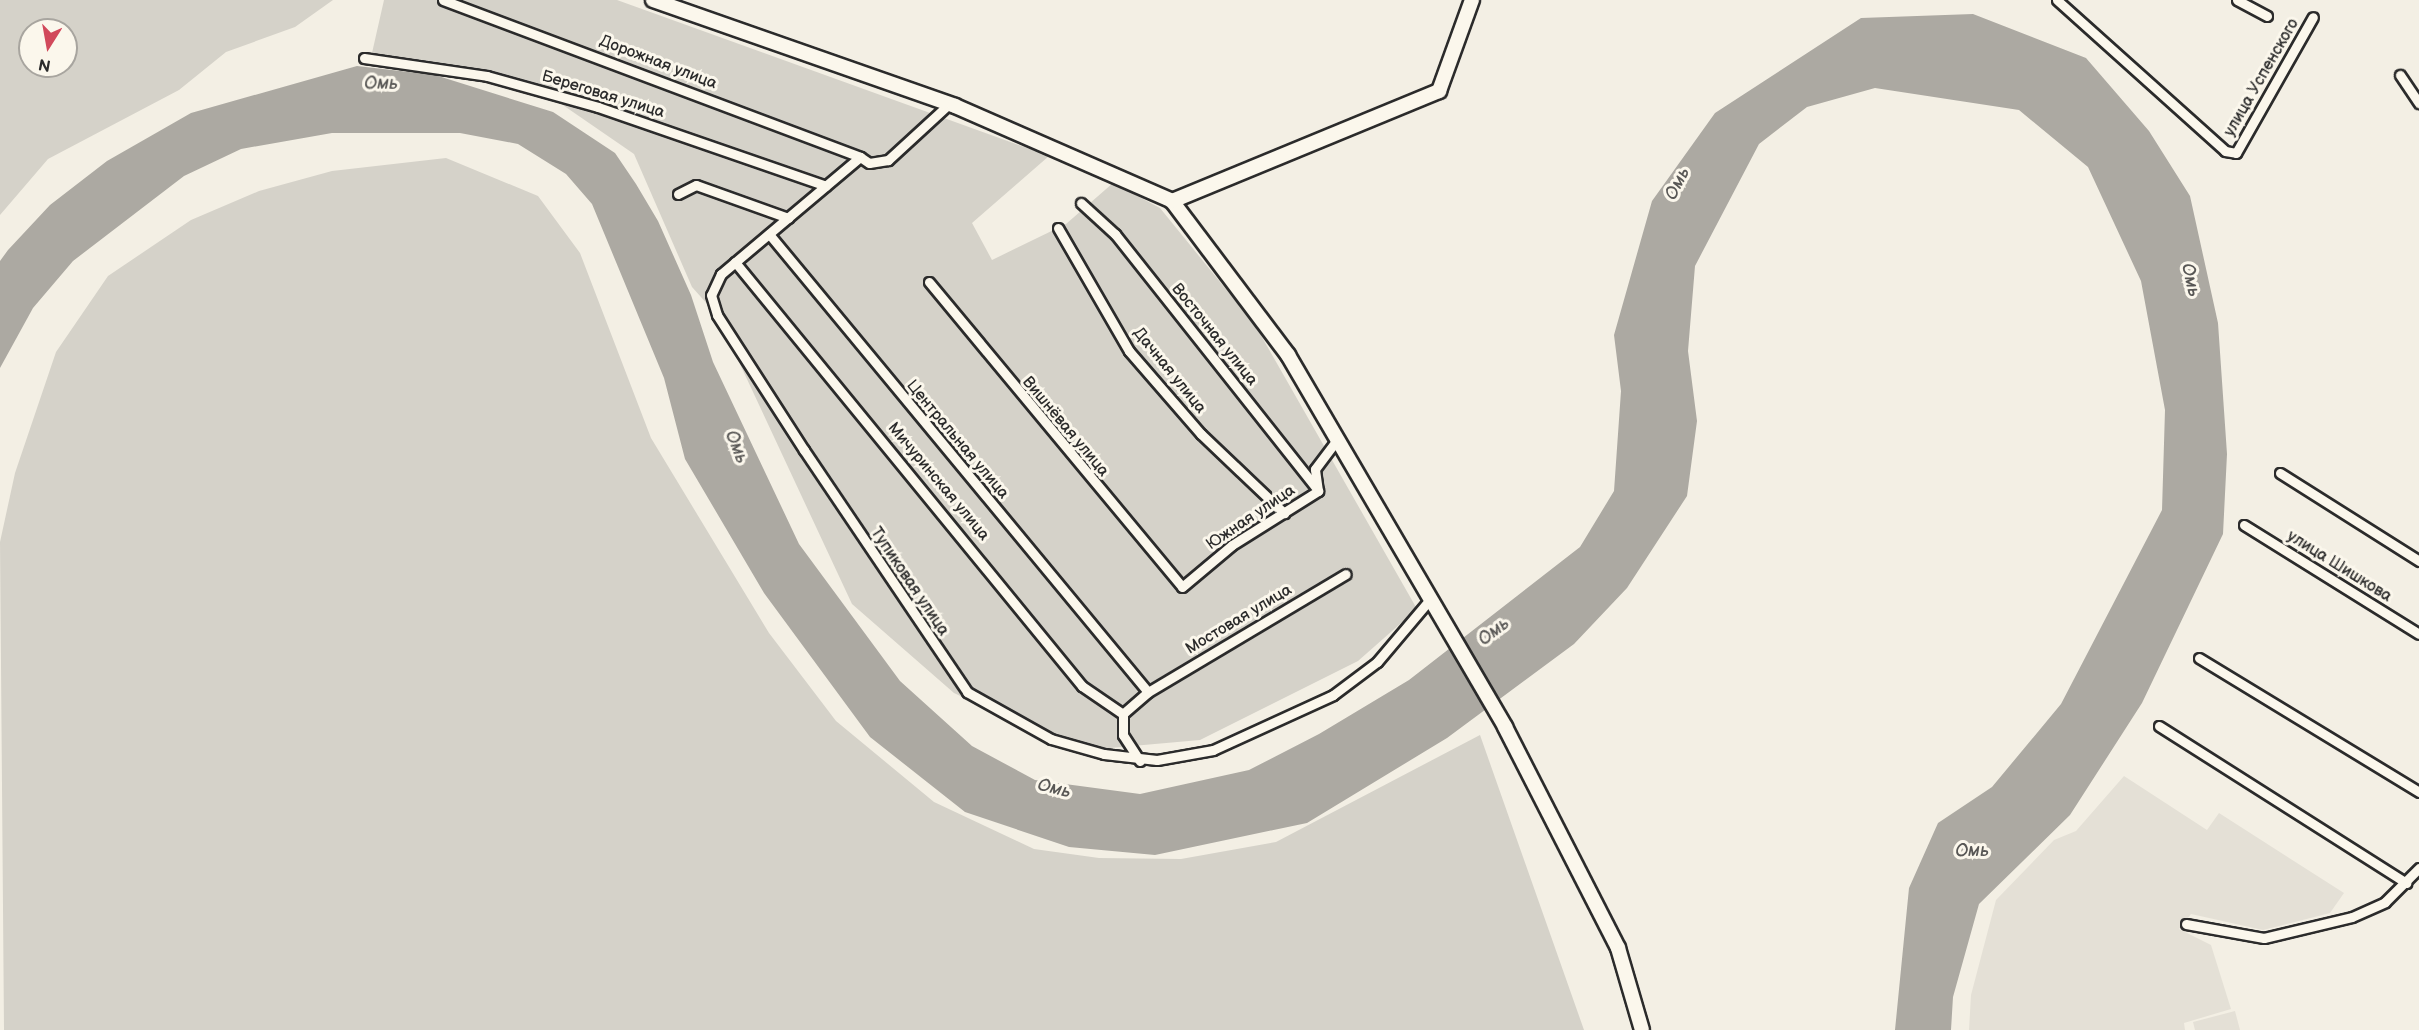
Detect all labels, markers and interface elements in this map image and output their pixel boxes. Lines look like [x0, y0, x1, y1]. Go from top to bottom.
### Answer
street label: улица Успенского [2220, 16, 2304, 140]
north arrow [18, 18, 78, 78]
street label: Дорожная улица [597, 32, 719, 94]
text: N [37, 54, 53, 75]
street label: Береговая улица [539, 67, 667, 123]
water label: Омь [364, 73, 398, 95]
water label: Омь [1661, 164, 1695, 204]
water label: Омь [2176, 261, 2204, 299]
street label: Восточная улица [1167, 280, 1261, 390]
street label: Дачная улица [1128, 324, 1210, 418]
street label: Вишнёвая улица [1018, 373, 1112, 481]
street label: Центральная улица [902, 377, 1012, 503]
street label: Мичуринская улица [883, 419, 993, 545]
water label: Омь [720, 427, 752, 467]
street label: Южная улица [1203, 481, 1299, 555]
street label: Тупиковая улица [866, 524, 952, 640]
street label: улица Шишкова [2283, 527, 2395, 607]
street label: Мостовая улица [1182, 581, 1296, 659]
water label: Омь [1474, 613, 1514, 651]
water label: Омь [1035, 774, 1073, 804]
water label: Омь [1955, 840, 1989, 862]

